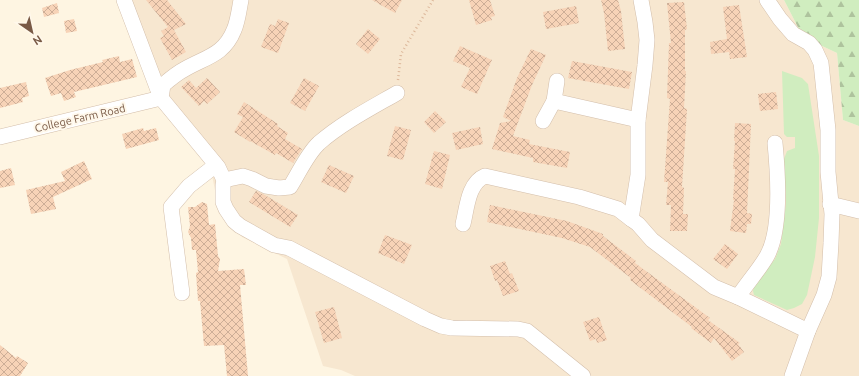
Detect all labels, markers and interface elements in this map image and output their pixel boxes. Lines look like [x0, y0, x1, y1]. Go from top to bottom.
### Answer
north arrow [12, 12, 52, 52]
text: N [31, 33, 44, 48]
street label: College Farm Road [34, 102, 126, 134]

